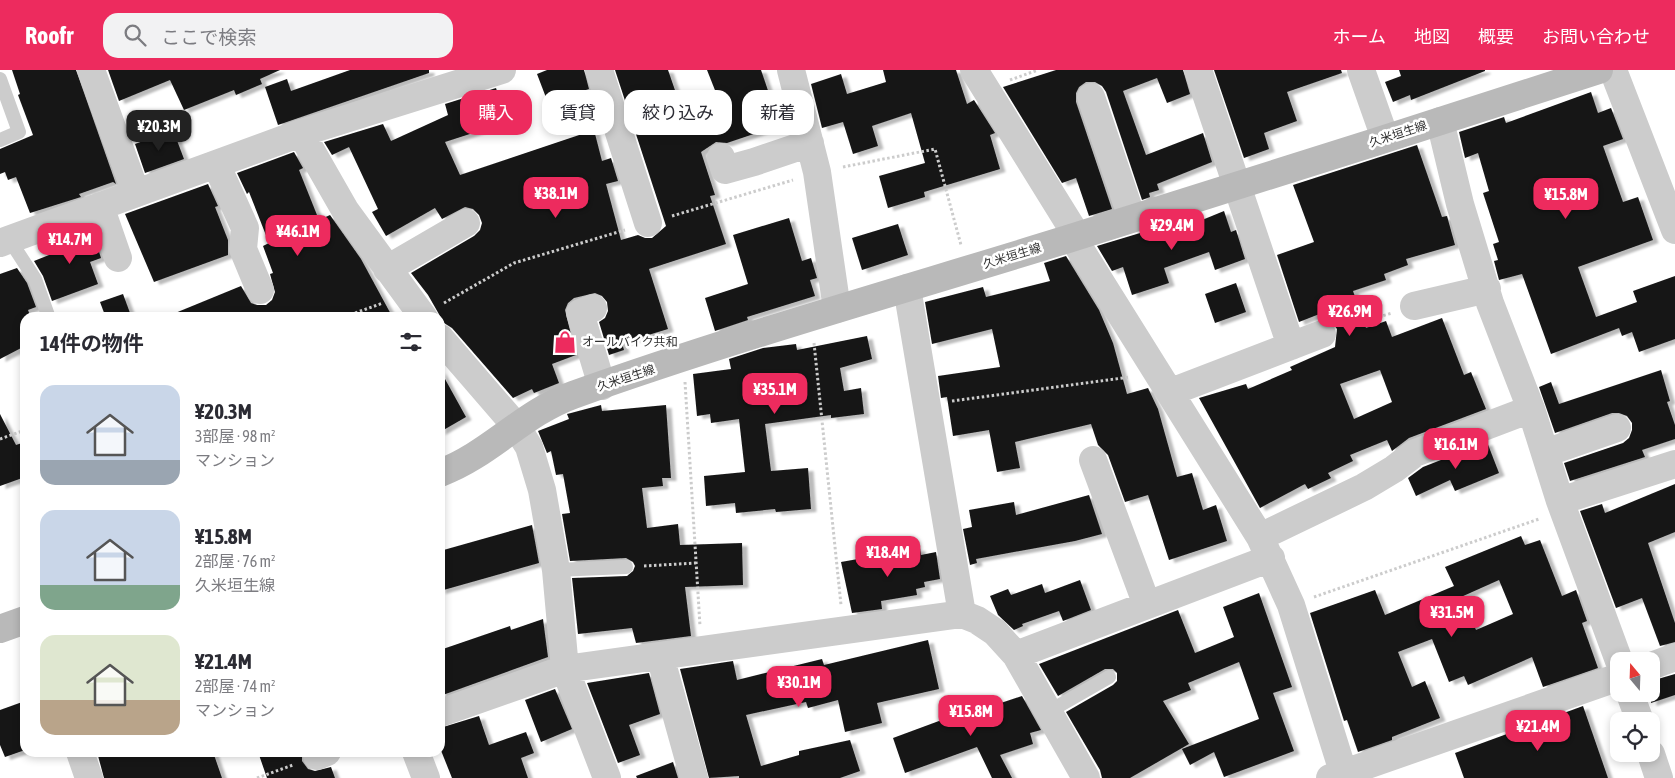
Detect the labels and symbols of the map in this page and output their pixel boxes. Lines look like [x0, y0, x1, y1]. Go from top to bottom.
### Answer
pin: ¥20.3M [118, 109, 200, 152]
street label: 久米垣生線 [1367, 118, 1429, 150]
pin: ¥38.1M [515, 176, 597, 219]
pin: ¥15.8M [1525, 178, 1607, 220]
pin: ¥29.4M [1131, 208, 1213, 251]
pin: ¥46.1M [257, 214, 339, 257]
pin: ¥14.7M [29, 222, 111, 265]
street label: 久米垣生線 [981, 241, 1043, 271]
pin: ¥26.9M [1309, 294, 1391, 337]
shop icon: オールバイク共和 [552, 329, 578, 355]
place label: オールバイク共和 [582, 335, 678, 349]
street label: 久米垣生線 [595, 362, 657, 394]
pin: ¥35.1M [734, 372, 816, 415]
pin: ¥16.1M [1415, 428, 1497, 470]
pin: ¥18.4M [847, 536, 929, 578]
pin: ¥31.5M [1411, 596, 1493, 638]
north arrow [1610, 652, 1660, 702]
pin: ¥30.1M [758, 666, 840, 708]
pin: ¥15.8M [930, 694, 1012, 737]
pin: ¥21.4M [1497, 710, 1579, 752]

